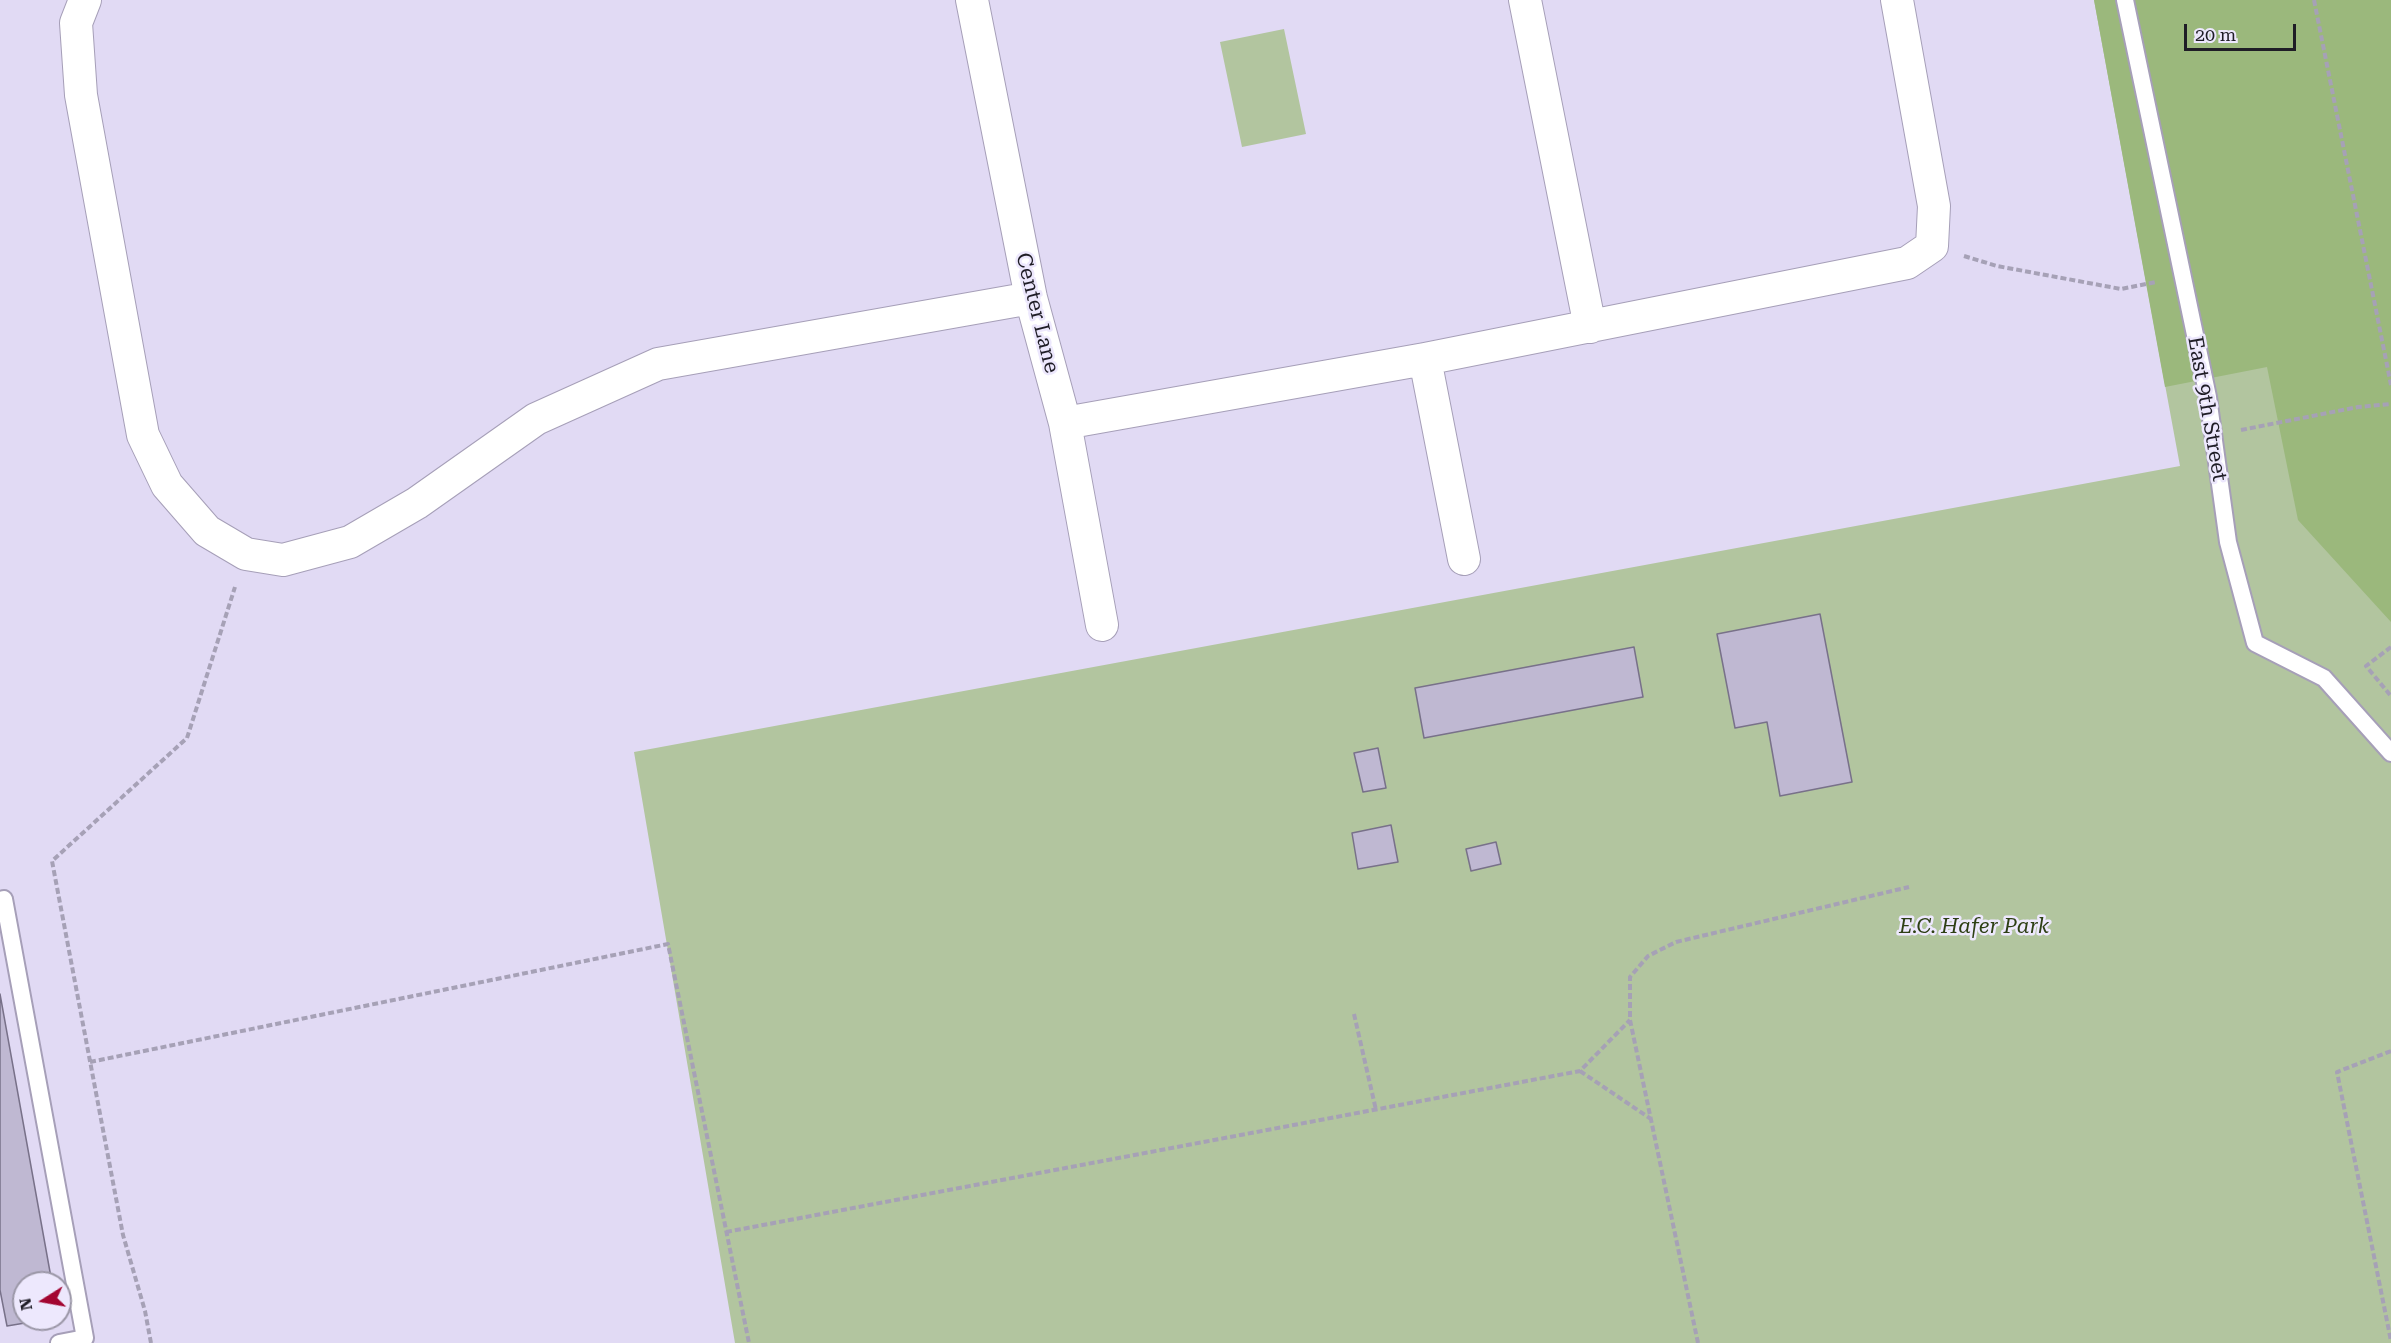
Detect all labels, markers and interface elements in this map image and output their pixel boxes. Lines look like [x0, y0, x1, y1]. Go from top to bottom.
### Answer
scale bar [2187, 12, 2300, 50]
text: 20 m [2195, 24, 2236, 45]
street label: Center Lane [1010, 250, 1064, 376]
street label: East 9th Street [2182, 335, 2232, 483]
park label: E.C. Hafer Park [1899, 914, 2049, 940]
north arrow [12, 1271, 72, 1331]
text: N [15, 1296, 36, 1312]

